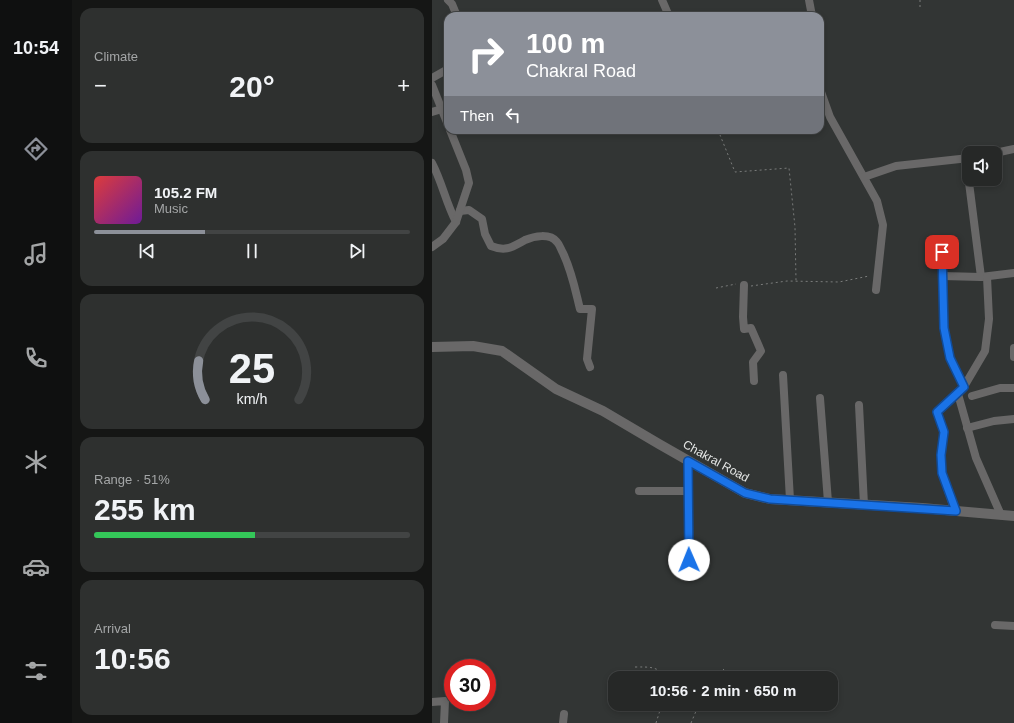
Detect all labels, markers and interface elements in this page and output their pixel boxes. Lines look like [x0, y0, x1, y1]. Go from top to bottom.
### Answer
icon: right [460, 28, 512, 80]
text: 100 m [526, 28, 605, 59]
text: 10:54 [13, 38, 59, 58]
text: Climate [94, 49, 138, 64]
text: Chakral Road [526, 61, 636, 81]
text: 20° [229, 70, 275, 103]
text: − [94, 73, 107, 98]
text: + [397, 73, 410, 98]
icon: left [502, 104, 524, 126]
text: Then [460, 107, 494, 124]
icon: directions [22, 135, 50, 163]
map controls [962, 146, 1002, 186]
button: sound [962, 146, 1002, 186]
text: 105.2 FM [154, 184, 217, 201]
text: Music [154, 201, 188, 216]
pin [925, 235, 959, 269]
icon: music [22, 240, 50, 268]
icon: previous [136, 240, 158, 262]
icon: pause [241, 240, 263, 262]
icon: next [346, 240, 368, 262]
icon: arrive [931, 241, 953, 263]
icon: phone [22, 344, 50, 372]
text: 25 [229, 344, 275, 391]
text: km/h [237, 390, 268, 406]
street label: Chakral Road [681, 437, 751, 485]
icon: climate [22, 448, 50, 476]
text: Range · 51% [94, 472, 170, 487]
text: 255 km [94, 493, 196, 526]
position arrow [668, 539, 710, 581]
icon: car [22, 553, 50, 581]
text: Arrival [94, 621, 131, 636]
text: 10:56 [94, 642, 171, 675]
icon: filters [22, 657, 50, 685]
speed limit sign: 30 [444, 659, 496, 711]
text: 10:56 · 2 min · 650 m [650, 682, 796, 699]

